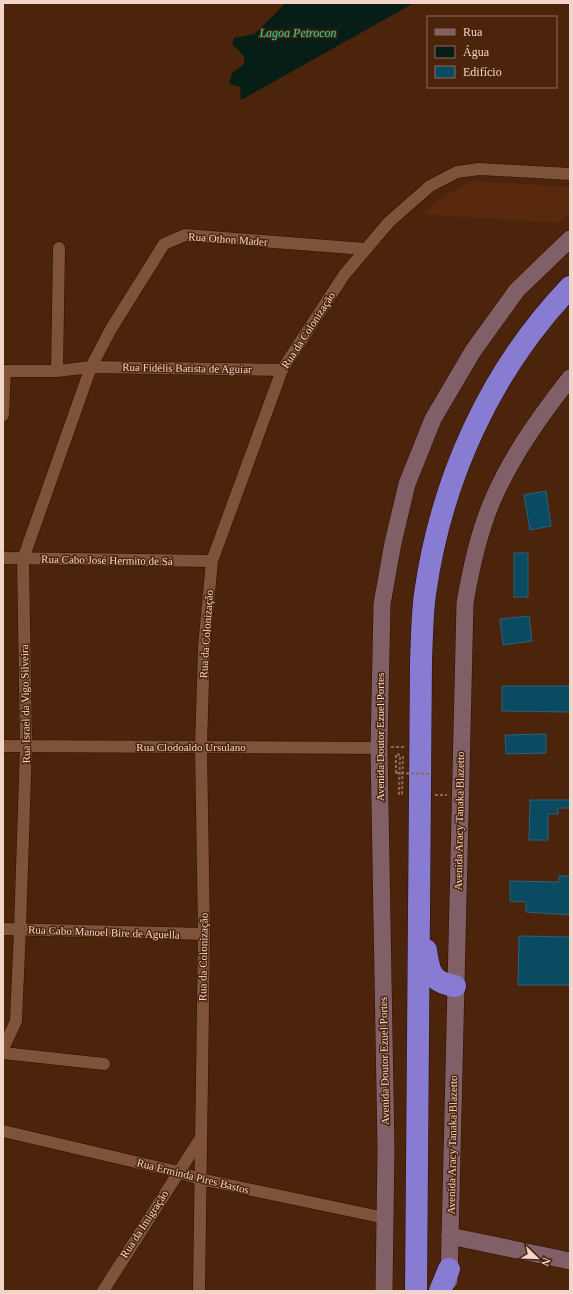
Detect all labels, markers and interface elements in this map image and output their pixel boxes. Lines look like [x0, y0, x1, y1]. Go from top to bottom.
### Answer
legend [427, 16, 557, 88]
text: Rua [463, 25, 483, 39]
water label: Lagoa Petrocon [258, 26, 337, 40]
text: Água [463, 45, 490, 59]
text: Edifício [463, 65, 502, 79]
street label: Rua Othon Mader [188, 230, 268, 248]
street label: Rua da Colonização [279, 289, 337, 370]
street label: Rua Fidélis Batista de Aguiar [122, 361, 252, 375]
street label: Rua Cabo José Hermito de Sá [41, 553, 173, 567]
street label: Rua da Colonização [197, 589, 215, 679]
street label: Rua Israel da Vigo Silveira [18, 644, 32, 764]
street label: Avenida Doutor Ezuel Portes [374, 673, 386, 801]
street label: Rua Clodoaldo Ursulano [136, 741, 246, 753]
street label: Avenida Aracy Tanaka Blazetto [452, 751, 466, 891]
street label: Rua da Colonização [196, 912, 210, 1001]
street label: Rua Cabo Manoel Bire de Aguella [28, 923, 180, 941]
street label: Avenida Doutor Ezuel Portes [377, 997, 391, 1125]
street label: Avenida Aracy Tanaka Blazetto [445, 1075, 459, 1215]
street label: Rua Erminda Pires Bastos [136, 1156, 250, 1196]
street label: Rua da Imigração [118, 1188, 171, 1260]
north arrow [517, 1238, 557, 1278]
text: N [539, 1256, 553, 1268]

